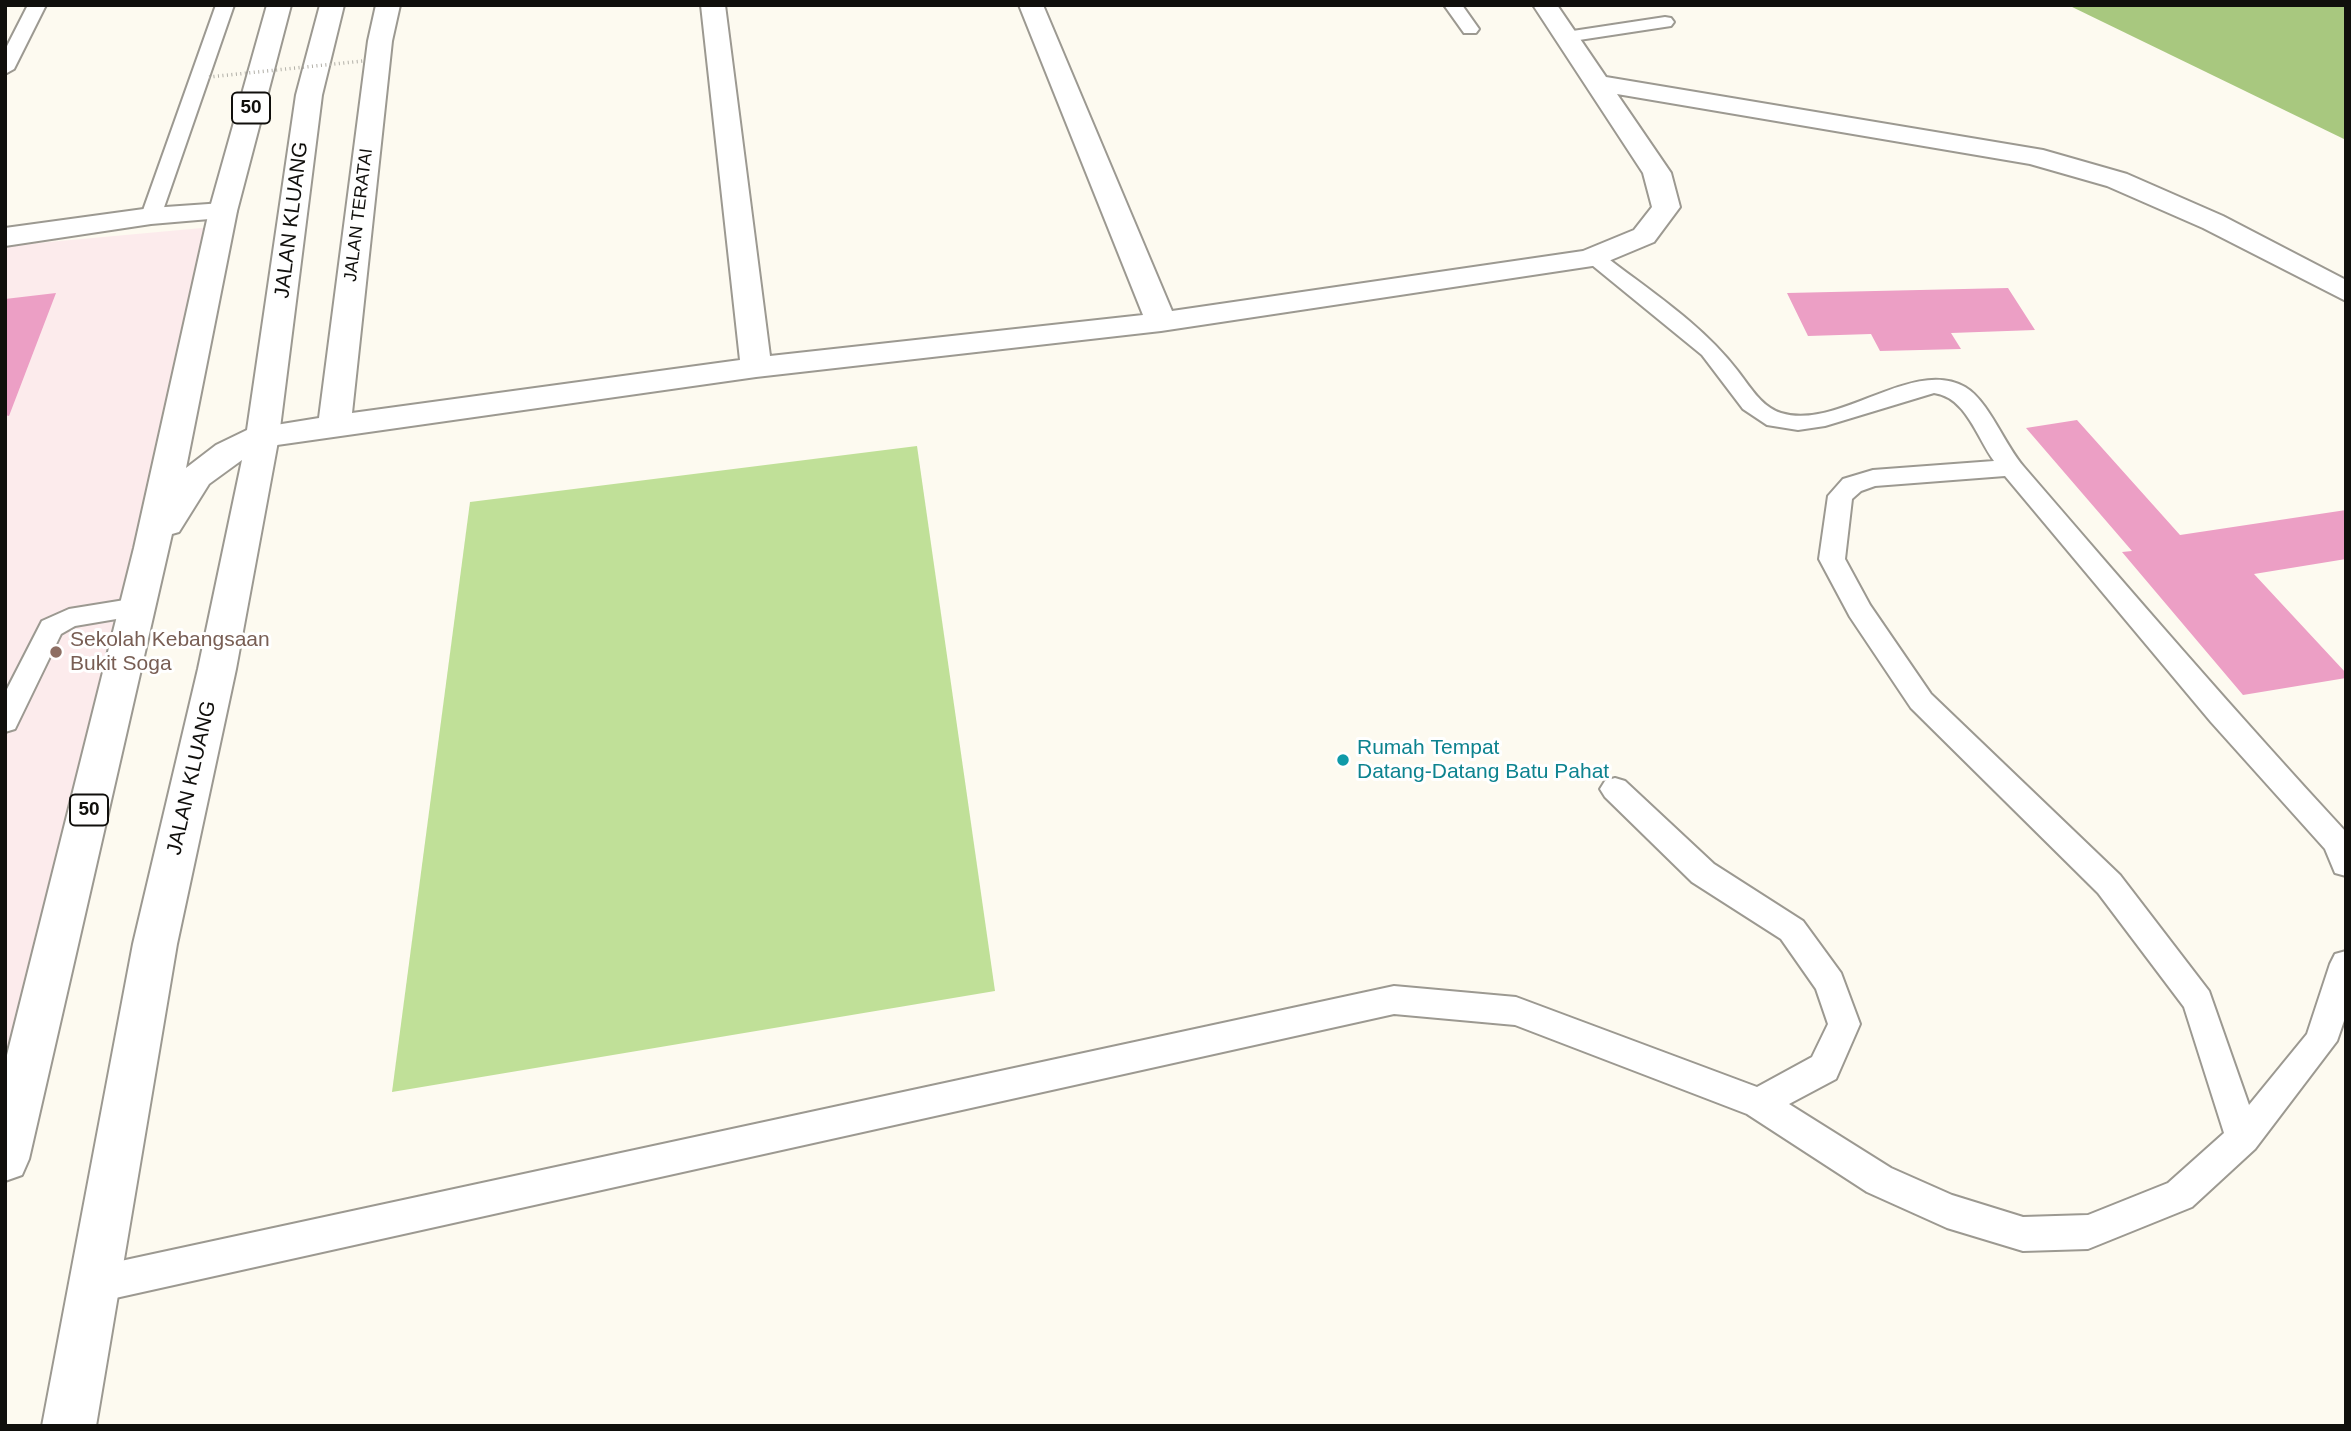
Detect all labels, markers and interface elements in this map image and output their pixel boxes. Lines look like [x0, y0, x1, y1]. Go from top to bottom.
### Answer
road number: 50 [232, 92, 270, 124]
street label: JALAN KLUANG [270, 140, 314, 300]
street label: JALAN TERATAI [340, 147, 378, 283]
place label: Sekolah Kebangsaan Bukit Soga [70, 627, 270, 677]
marker: Sekolah Kebangsaan Bukit Soga [48, 644, 64, 660]
street label: JALAN KLUANG [162, 698, 222, 858]
place label: Rumah Tempat Datang-Datang Batu Pahat [1357, 735, 1609, 785]
marker: Rumah Tempat Datang-Datang Batu Pahat [1335, 752, 1351, 768]
road number: 50 [70, 794, 108, 825]

